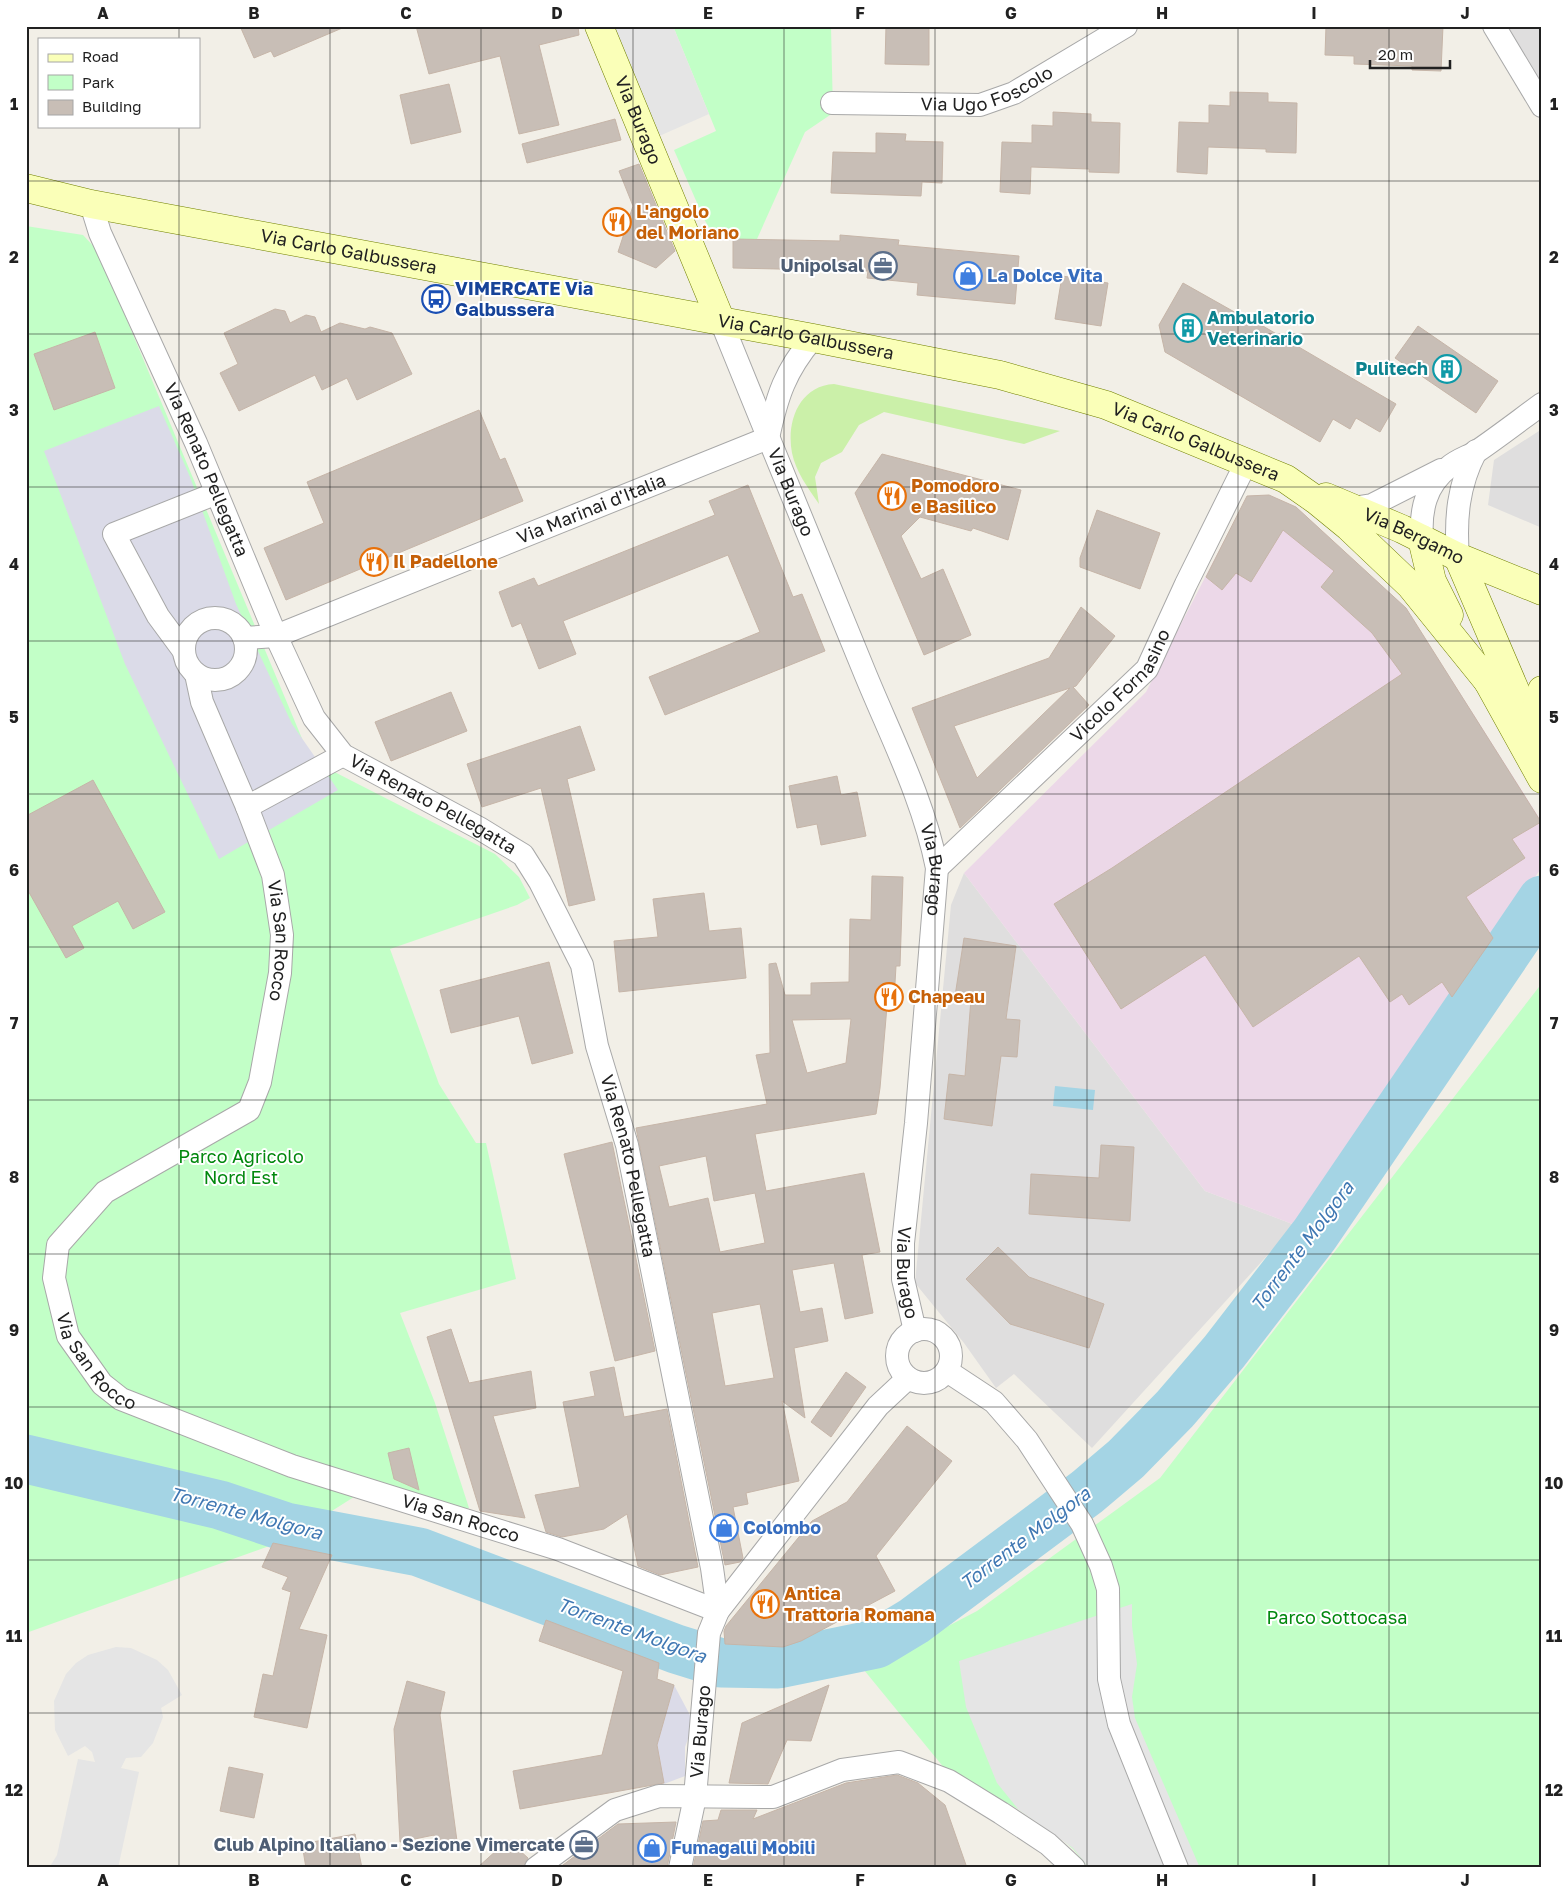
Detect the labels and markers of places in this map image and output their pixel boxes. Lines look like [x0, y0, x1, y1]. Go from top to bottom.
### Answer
place label: L'angolo del Moriano [636, 200, 739, 243]
restaurant icon: L'angolo del Moriano [602, 207, 632, 237]
office icon: Unipolsal [868, 251, 898, 281]
place label: Unipolsal [781, 254, 864, 276]
shop icon: La Dolce Vita [953, 261, 983, 291]
place label: La Dolce Vita [987, 264, 1103, 286]
place label: VIMERCATE Via Galbussera [455, 277, 593, 320]
bus stop icon: VIMERCATE Via Galbussera [421, 284, 451, 314]
place label: Ambulatorio Veterinario [1207, 306, 1315, 349]
building icon: Ambulatorio Veterinario [1173, 313, 1203, 343]
building icon: Pulitech [1432, 354, 1462, 384]
place label: Pulitech [1355, 357, 1428, 379]
place label: Pomodoro e Basilico [911, 474, 1000, 517]
restaurant icon: Pomodoro e Basilico [877, 481, 907, 511]
restaurant icon: Il Padellone [359, 547, 389, 577]
place label: Il Padellone [393, 550, 498, 572]
restaurant icon: Chapeau [874, 982, 904, 1012]
place label: Chapeau [908, 985, 985, 1007]
shop icon: Colombo [709, 1513, 739, 1543]
place label: Colombo [743, 1516, 821, 1538]
place label: Antica Trattoria Romana [784, 1582, 935, 1625]
restaurant icon: Antica Trattoria Romana [750, 1589, 780, 1619]
office icon: Club Alpino Italiano - Sezione Vimercate [569, 1830, 599, 1860]
place label: Club Alpino Italiano - Sezione Vimercate [213, 1833, 565, 1855]
shop icon: Fumagalli Mobili [637, 1833, 667, 1863]
place label: Fumagalli Mobili [671, 1836, 815, 1858]

